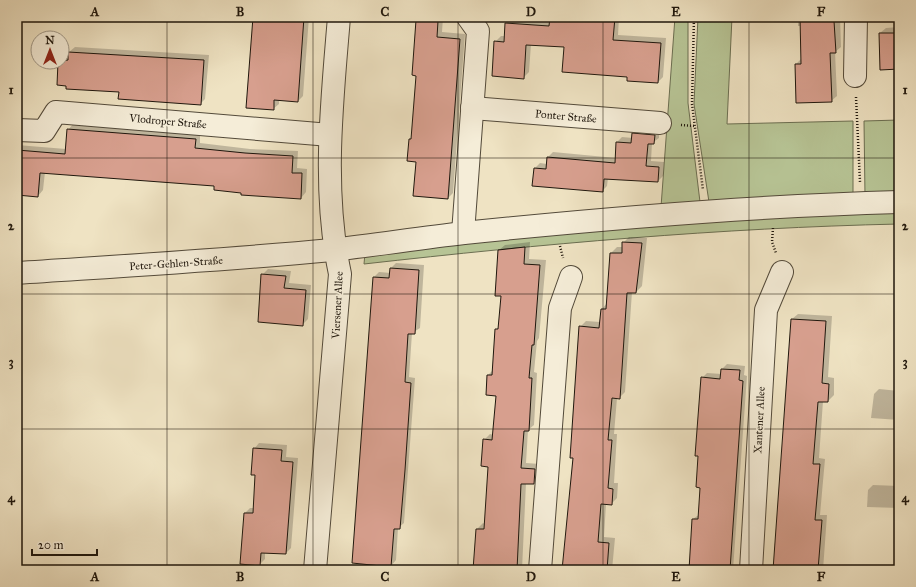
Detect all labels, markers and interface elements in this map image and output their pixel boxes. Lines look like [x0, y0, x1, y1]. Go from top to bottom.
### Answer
text: A [90, 4, 100, 20]
text: B [236, 4, 245, 20]
text: C [381, 4, 390, 20]
text: D [526, 4, 536, 20]
text: E [671, 4, 681, 20]
text: F [817, 4, 826, 20]
north arrow [30, 30, 70, 70]
text: N [45, 34, 55, 47]
text: 1 [8, 82, 14, 98]
text: 1 [902, 82, 908, 98]
street label: Ponter Straße [535, 107, 598, 126]
street label: Vlodroper Straße [128, 112, 208, 131]
text: 2 [8, 218, 15, 234]
text: 2 [902, 218, 909, 234]
street label: Peter-Gehlen-Straße [129, 254, 224, 273]
street label: Viersener Allee [329, 271, 346, 340]
text: 3 [8, 354, 14, 370]
text: 3 [902, 354, 908, 370]
street label: Xantener Allee [751, 386, 768, 454]
text: 4 [7, 490, 15, 506]
text: 4 [901, 490, 909, 506]
scale bar [32, 531, 97, 557]
text: 20 m [38, 538, 64, 552]
text: A [90, 569, 100, 585]
text: B [236, 569, 245, 585]
text: C [381, 569, 390, 585]
text: D [526, 569, 536, 585]
text: E [671, 569, 681, 585]
text: F [817, 569, 826, 585]

